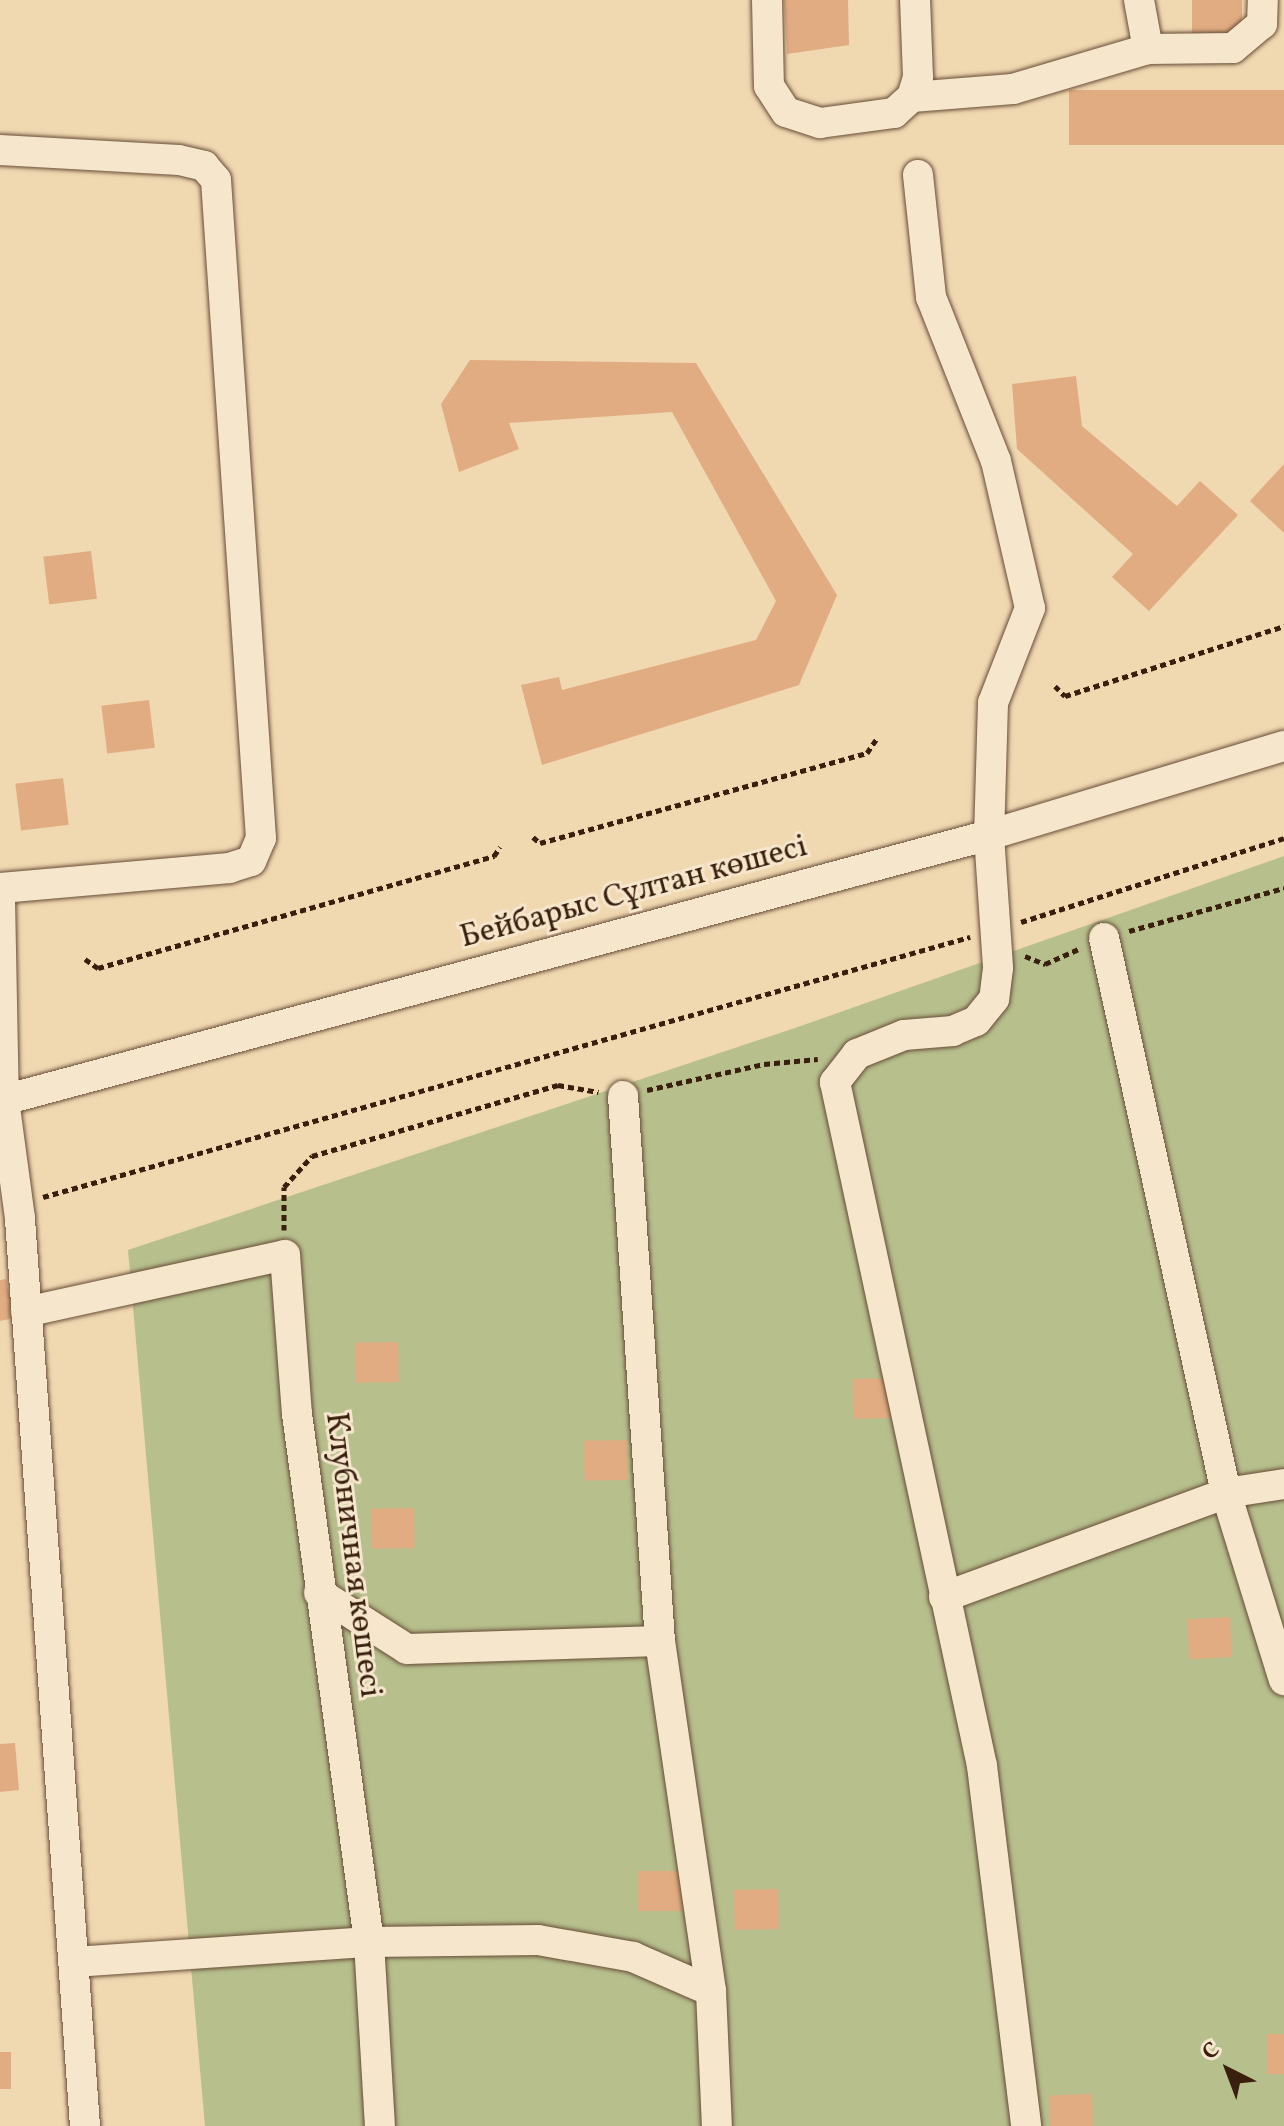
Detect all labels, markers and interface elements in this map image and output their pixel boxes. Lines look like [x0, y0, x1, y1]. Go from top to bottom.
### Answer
street label: Бейбарыс Сұлтан көшесі [456, 828, 812, 958]
street label: Клубничная көшесі [315, 1410, 389, 1700]
north arrow [1188, 2030, 1268, 2110]
text: С [1196, 2036, 1227, 2068]

